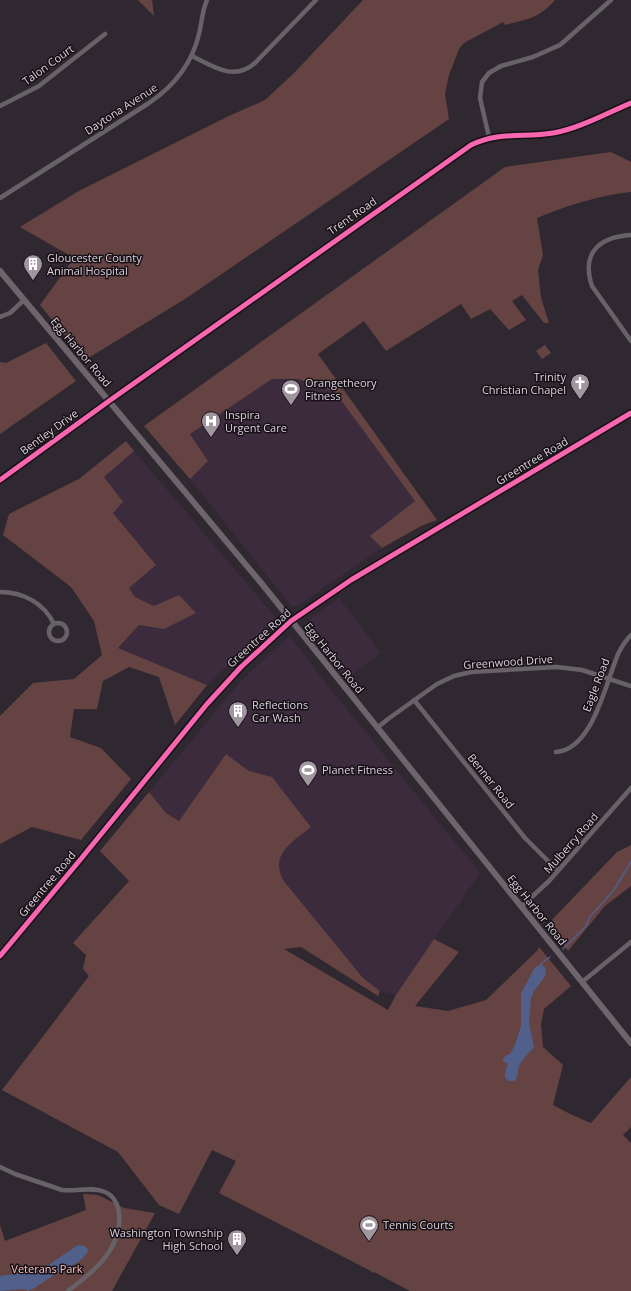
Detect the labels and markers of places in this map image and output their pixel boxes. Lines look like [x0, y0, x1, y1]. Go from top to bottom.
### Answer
place label: Gloucester County Animal Hospital [47, 250, 142, 278]
building icon: Gloucester County Animal Hospital [22, 253, 44, 281]
place label: Trinity Christian Chapel [482, 369, 566, 397]
church icon: Trinity Christian Chapel [569, 372, 591, 400]
place label: Orangetheory Fitness [305, 375, 377, 403]
sports icon: Orangetheory Fitness [280, 378, 302, 406]
place label: Inspira Urgent Care [225, 407, 287, 435]
hospital icon: Inspira Urgent Care [200, 410, 222, 438]
place label: Reflections Car Wash [252, 697, 308, 725]
building icon: Reflections Car Wash [227, 700, 249, 728]
sports icon: Planet Fitness [297, 759, 319, 787]
place label: Planet Fitness [322, 762, 393, 777]
sports icon: Tennis Courts [358, 1214, 380, 1242]
place label: Tennis Courts [383, 1217, 454, 1232]
place label: Washington Township High School [110, 1225, 223, 1253]
building icon: Washington Township High School [226, 1228, 248, 1256]

